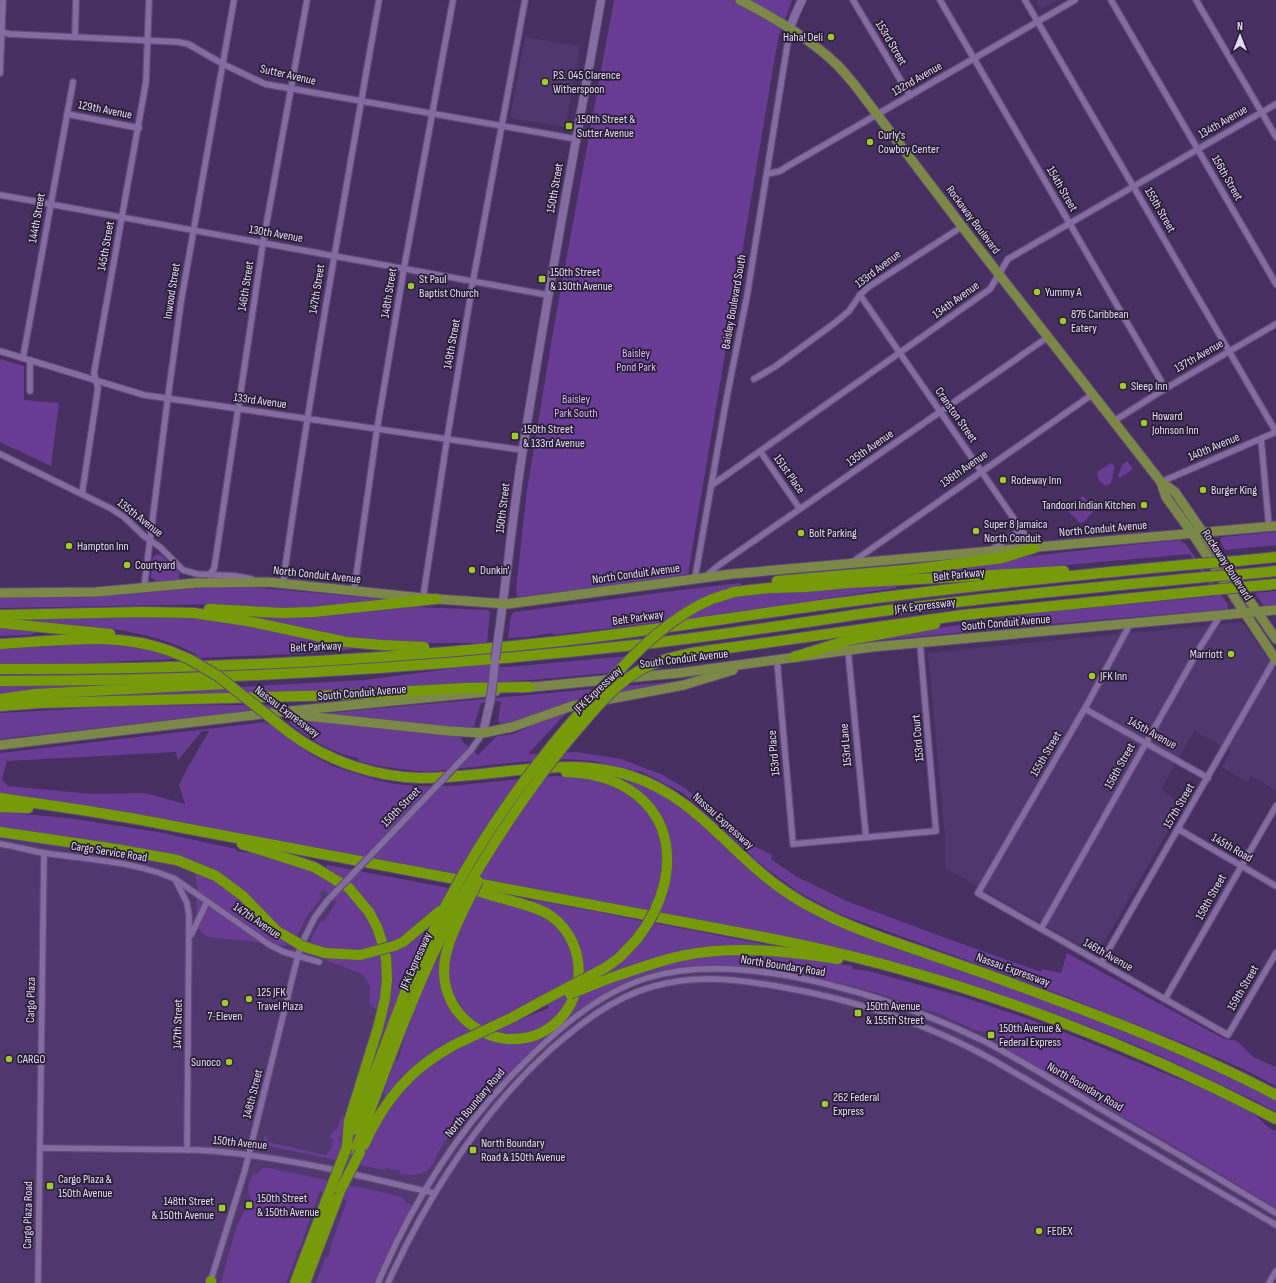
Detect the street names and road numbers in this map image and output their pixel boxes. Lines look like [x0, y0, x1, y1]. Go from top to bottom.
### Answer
street label: 153rd Street [872, 18, 910, 68]
street label: 132nd Avenue [889, 59, 945, 99]
street label: Sutter Avenue [259, 61, 318, 89]
street label: 129th Avenue [77, 97, 133, 123]
street label: 134th Avenue [1196, 102, 1250, 142]
street label: 156th Street [1208, 152, 1246, 204]
street label: 150th Street [543, 162, 567, 214]
street label: 154th Street [1043, 164, 1081, 215]
street label: Rockaway Boulevard [942, 183, 1004, 257]
street label: 155th Street [1141, 185, 1179, 236]
street label: 144th Street [25, 192, 49, 244]
street label: 145th Street [94, 220, 118, 272]
street label: 130th Avenue [248, 222, 304, 246]
street label: 133rd Avenue [852, 247, 904, 291]
street label: Baisley Boulevard South [718, 254, 750, 350]
street label: 146th Street [235, 260, 257, 312]
street label: Inwood Street [160, 262, 184, 320]
street label: 147th Street [306, 263, 328, 315]
street label: 148th Street [378, 267, 400, 319]
street label: 134th Avenue [930, 278, 983, 322]
street label: 149th Street [440, 317, 464, 370]
street label: 137th Avenue [1172, 336, 1226, 376]
street label: Cranston Street [932, 384, 981, 446]
street label: 133rd Avenue [232, 390, 288, 412]
street label: 135th Avenue [844, 426, 897, 470]
street label: 140th Avenue [1186, 429, 1242, 465]
street label: 136th Avenue [937, 447, 991, 491]
street label: 151st Place [770, 451, 808, 497]
street label: 150th Street [492, 482, 514, 534]
street label: 135th Avenue [114, 495, 166, 541]
street label: North Conduit Avenue [1058, 518, 1148, 540]
street label: Rockaway Boulevard [1198, 527, 1256, 603]
street label: North Conduit Avenue [591, 560, 681, 588]
street label: North Conduit Avenue [272, 563, 362, 587]
street label: Belt Parkway [933, 565, 986, 585]
street label: JFK Expressway [893, 595, 957, 617]
street label: Belt Parkway [612, 607, 665, 629]
street label: South Conduit Avenue [961, 612, 1051, 634]
street label: Belt Parkway [290, 638, 342, 656]
street label: South Conduit Avenue [639, 646, 729, 672]
street label: JFK Expressway [570, 663, 626, 717]
street label: South Conduit Avenue [317, 682, 407, 704]
street label: Nassau Expressway [252, 683, 323, 742]
street label: 145th Avenue [1125, 713, 1179, 753]
street label: 153rd Court [908, 714, 928, 762]
street label: 153rd Lane [837, 723, 855, 767]
street label: 155th Street [1027, 728, 1065, 779]
street label: 153rd Place [765, 729, 783, 776]
street label: 156th Street [1101, 740, 1139, 792]
street label: 157th Street [1160, 780, 1198, 831]
street label: 150th Street [378, 783, 424, 830]
street label: Nassau Expressway [689, 790, 757, 853]
street label: 145th Road [1209, 830, 1255, 866]
street label: Cargo Service Road [70, 839, 148, 865]
street label: 158th Street [1192, 871, 1230, 923]
street label: 147th Avenue [230, 900, 284, 942]
street label: JFK Expressway [396, 930, 435, 993]
street label: 146th Avenue [1081, 935, 1136, 975]
street label: Nassau Expressway [974, 950, 1052, 990]
street label: North Boundary Road [740, 952, 826, 980]
street label: 159th Street [1224, 962, 1262, 1014]
street label: Cargo Plaza [23, 977, 39, 1023]
street label: 147th Street [170, 999, 186, 1049]
street label: North Boundary Road [1044, 1059, 1126, 1115]
street label: North Boundary Road [442, 1065, 508, 1141]
street label: 148th Street [240, 1067, 266, 1120]
street label: 150th Avenue [212, 1133, 268, 1153]
street label: Cargo Plaza Road [20, 1181, 36, 1249]

